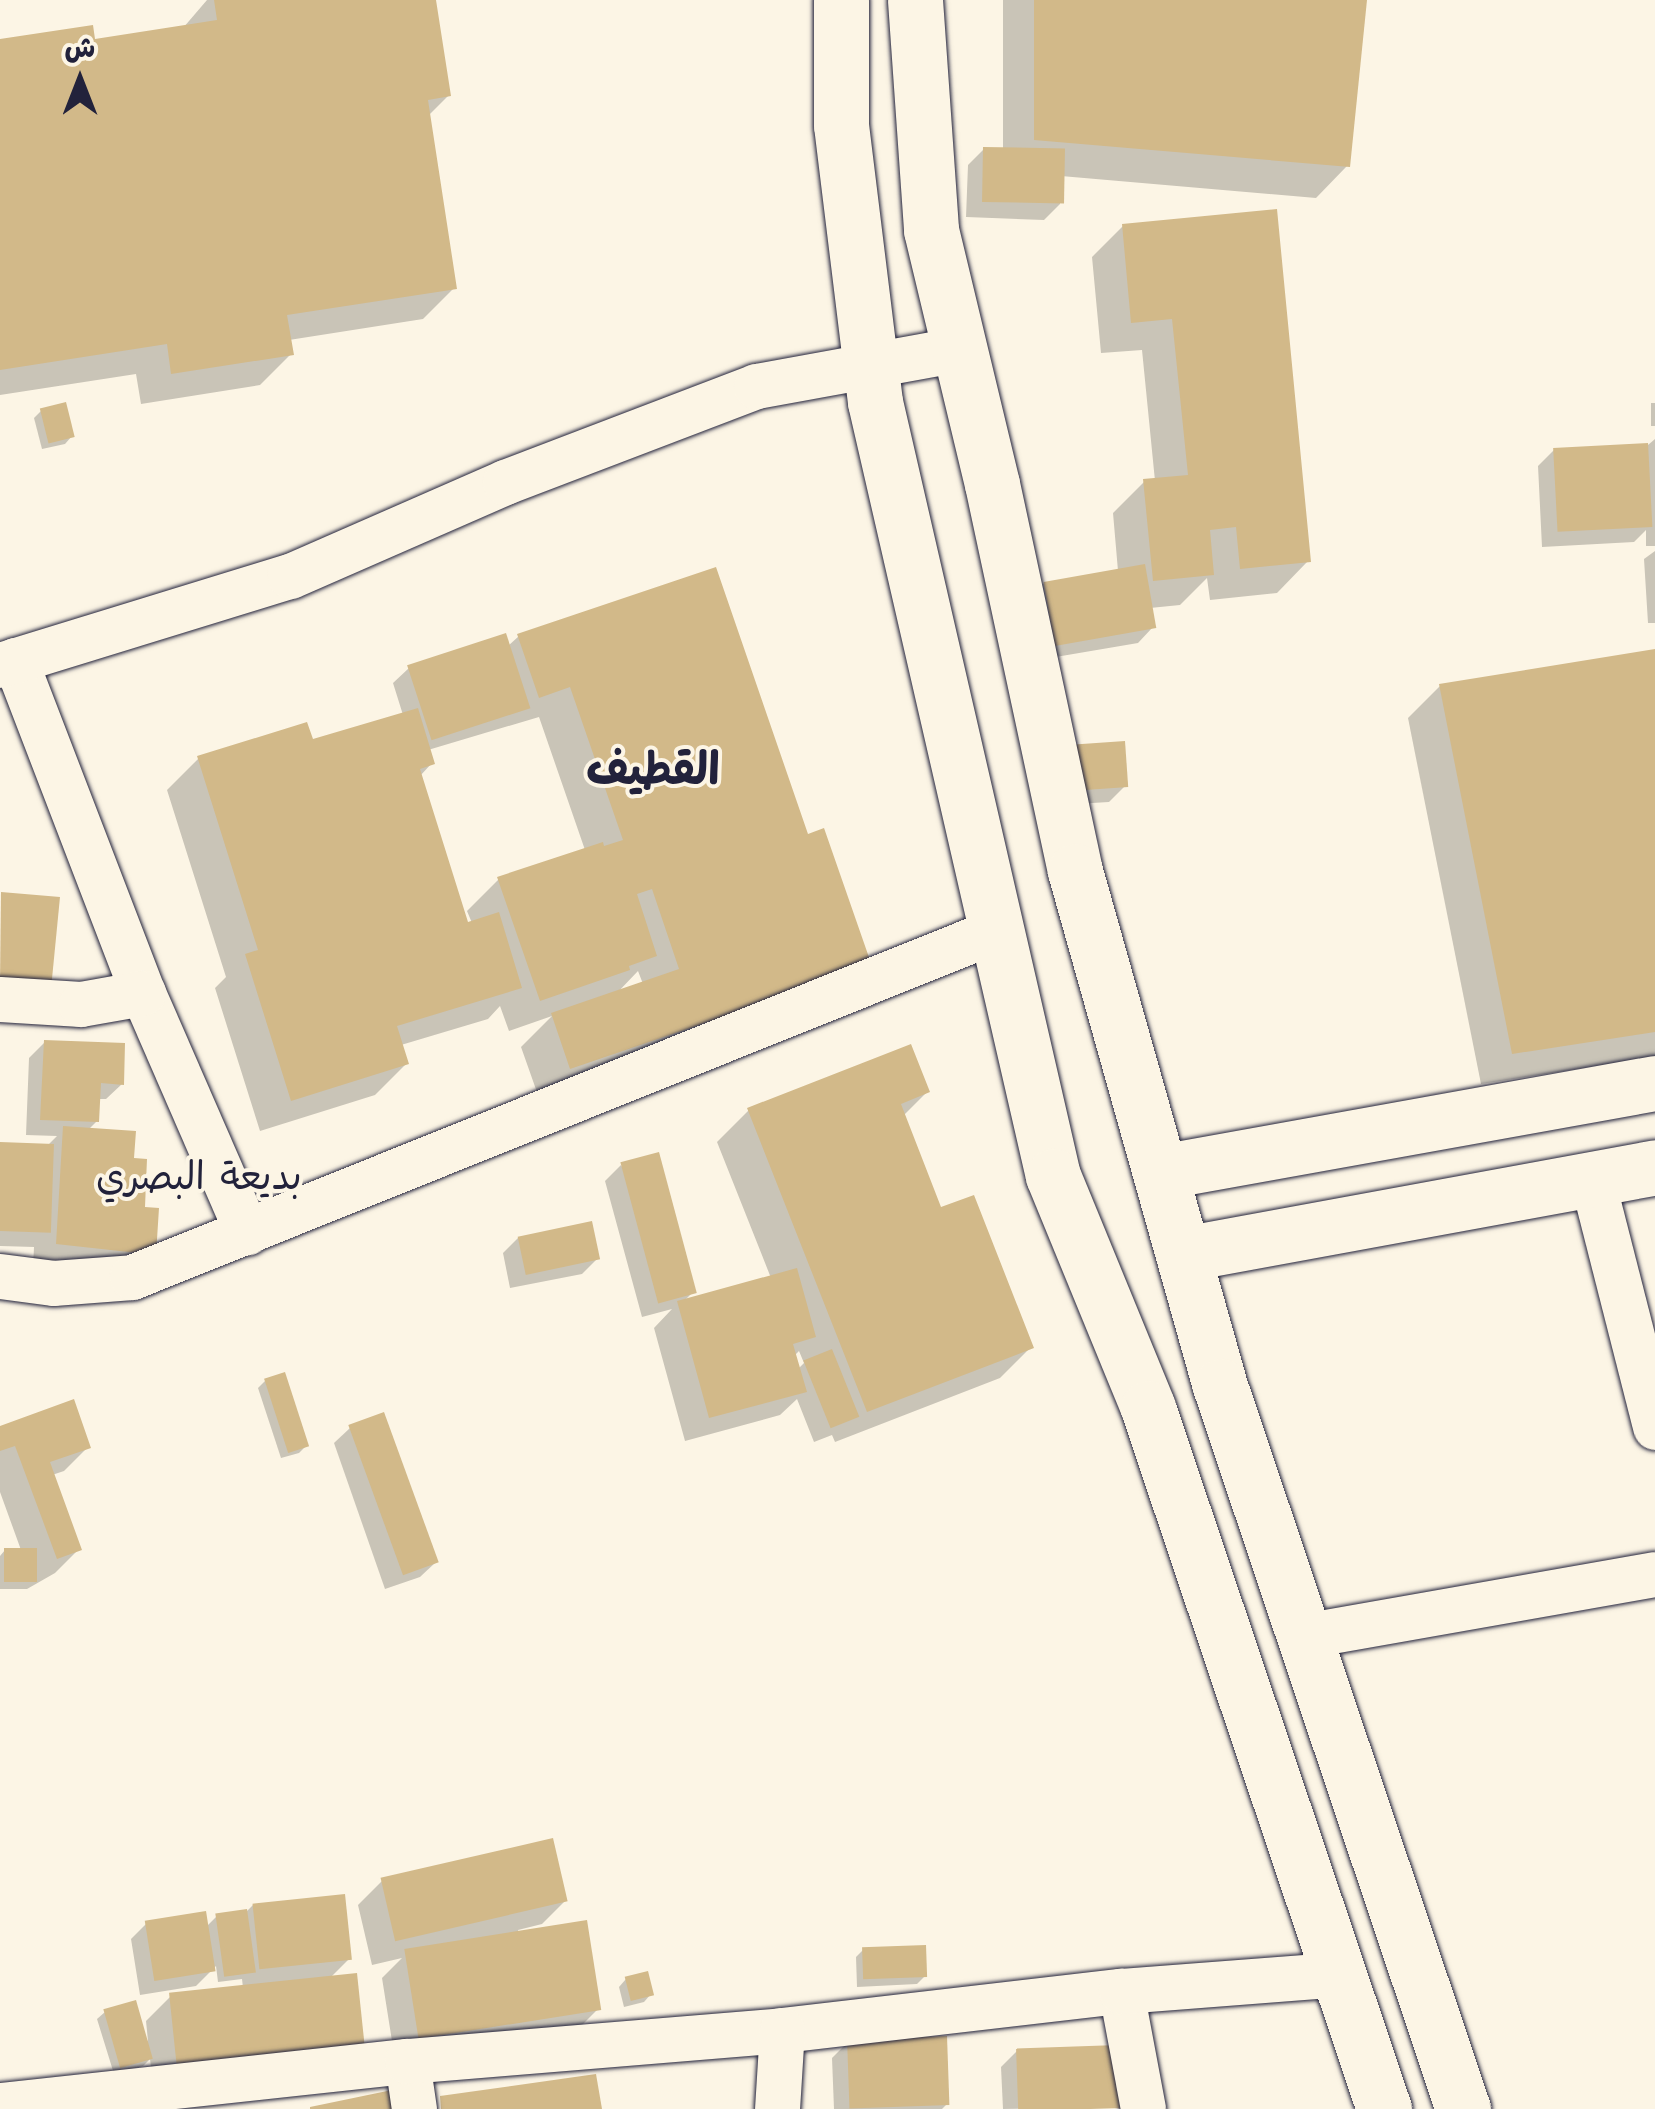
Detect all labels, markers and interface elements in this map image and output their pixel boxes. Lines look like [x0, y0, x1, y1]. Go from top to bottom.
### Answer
text: ش [65, 27, 95, 72]
north arrow [30, 30, 130, 130]
district label: القطيف [586, 746, 720, 800]
district label: بديعة البصري [96, 1157, 302, 1203]

